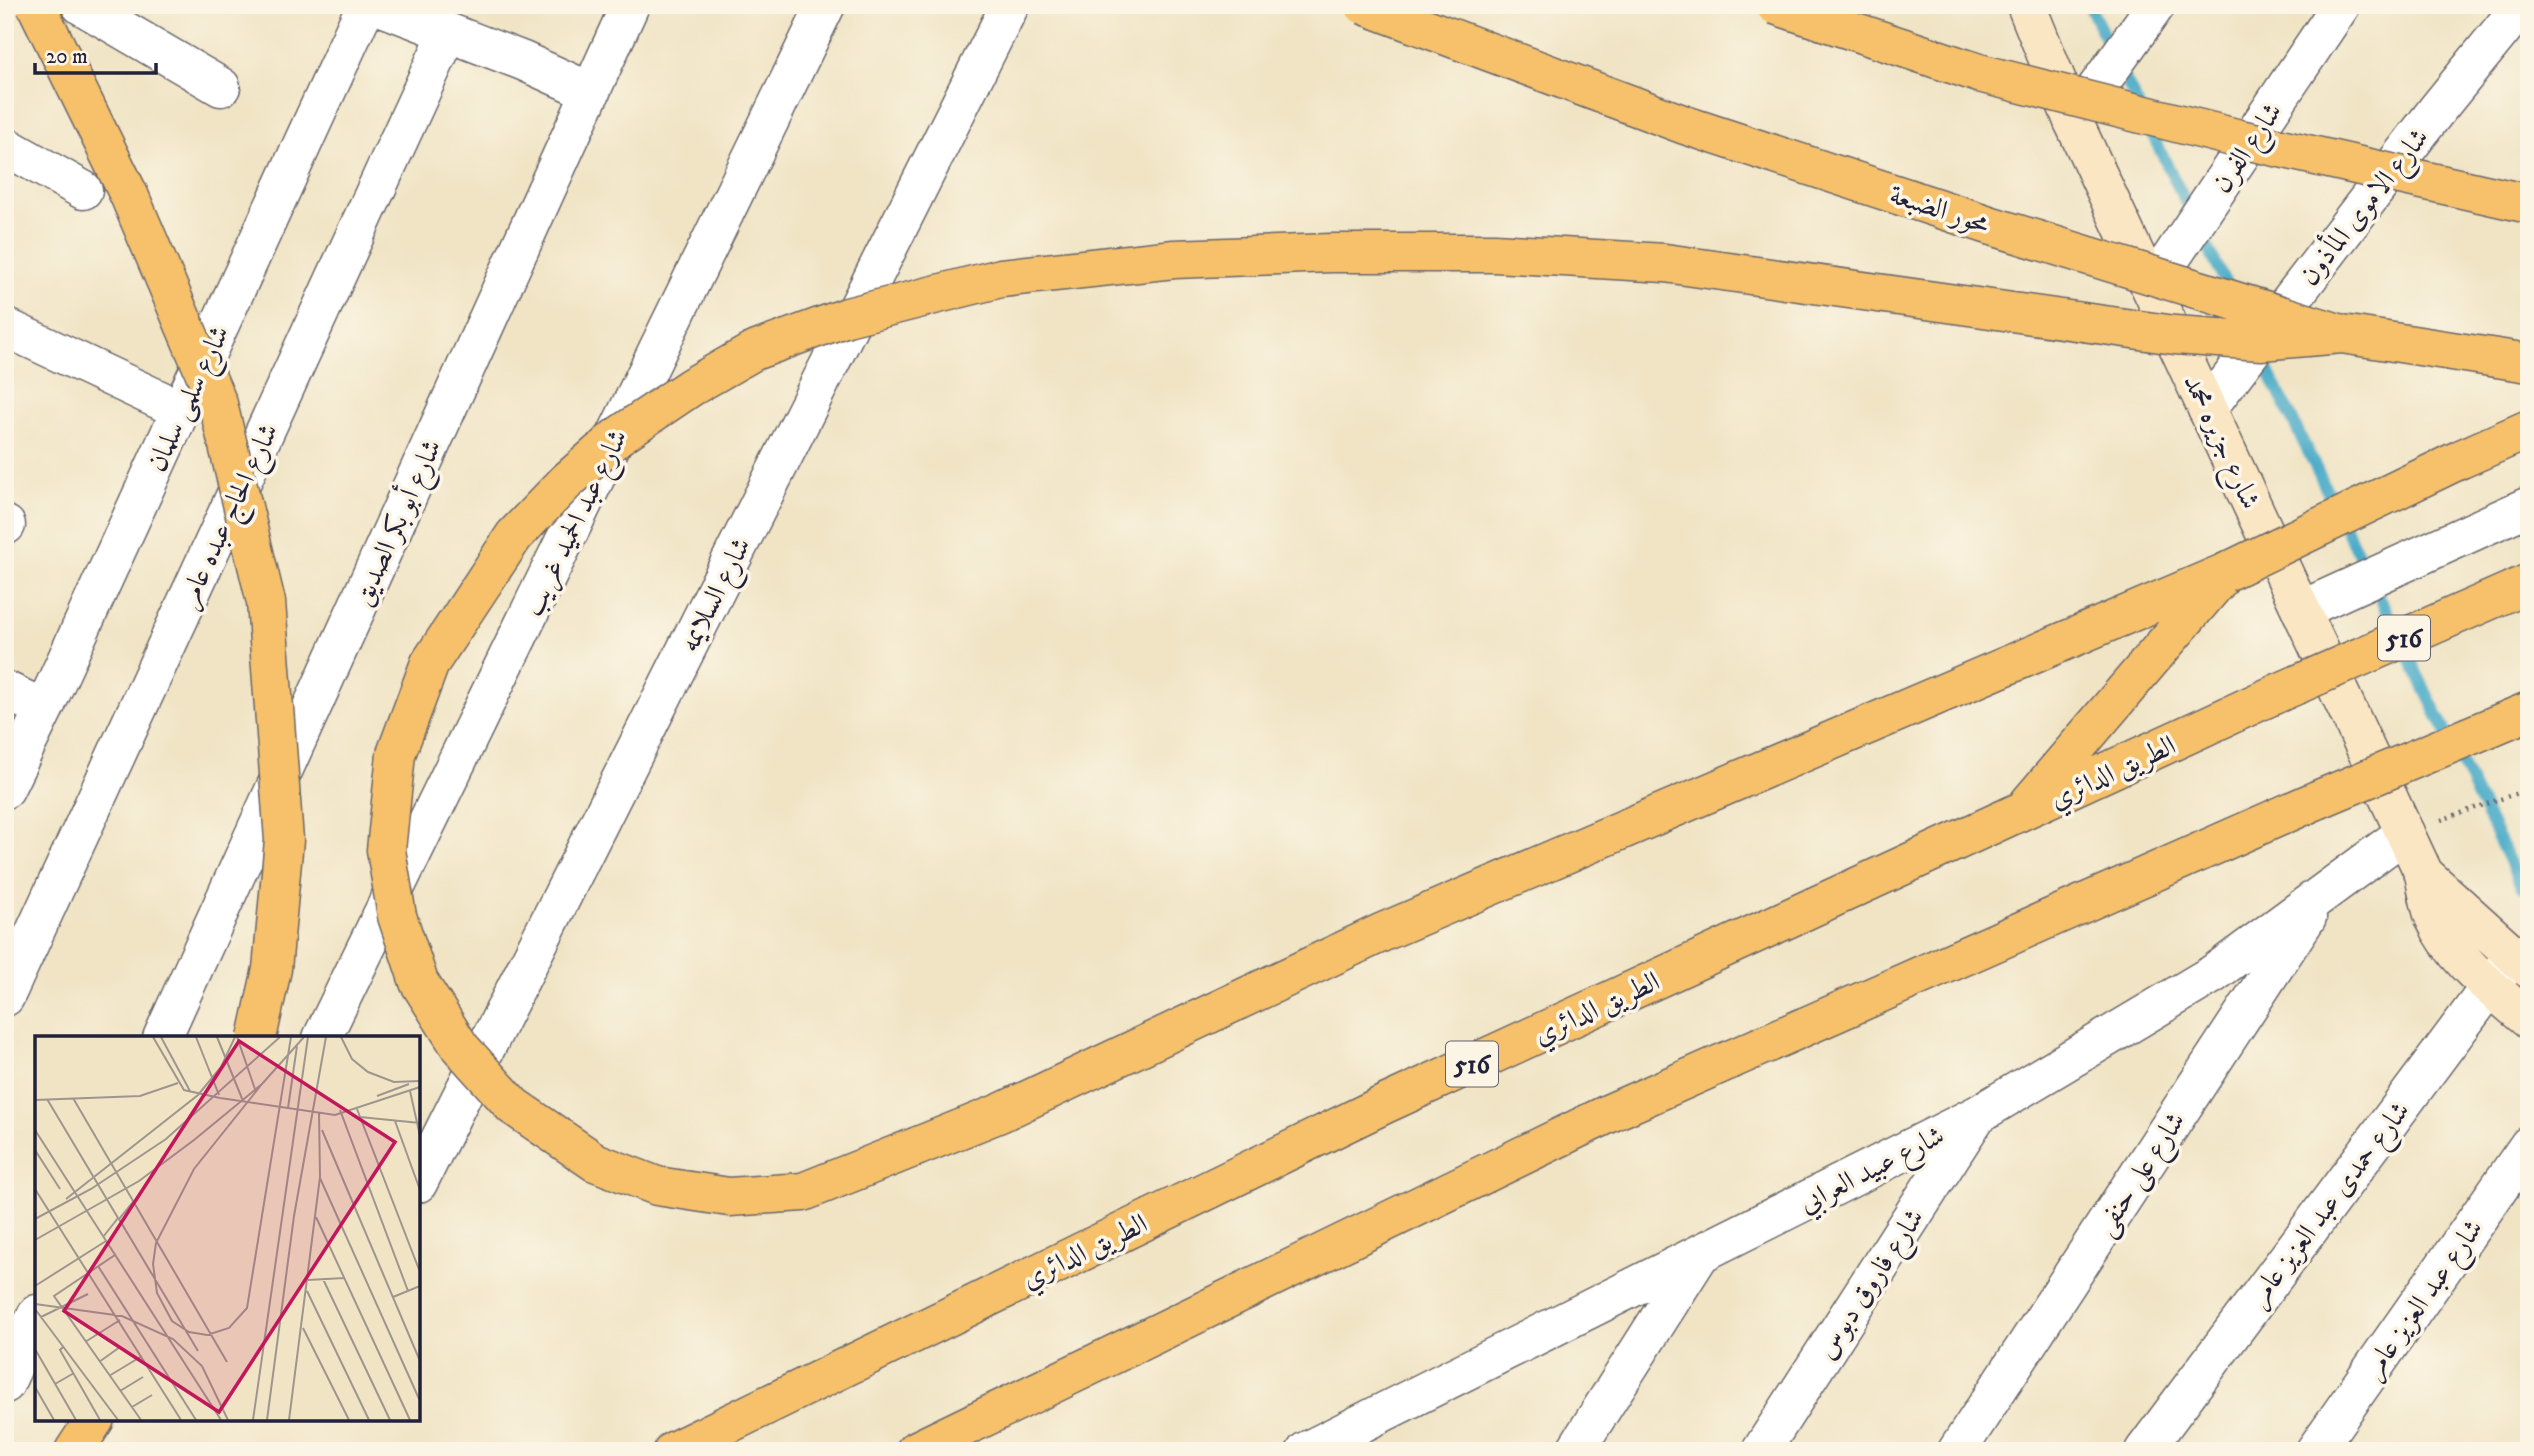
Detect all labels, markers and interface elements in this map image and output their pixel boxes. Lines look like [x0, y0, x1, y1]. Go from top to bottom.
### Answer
scale bar [35, 32, 156, 76]
text: 20 m [46, 44, 88, 70]
street label: شارع الفرن [2204, 96, 2294, 203]
street label: شارع الاموى المأذون [2289, 119, 2441, 296]
street label: محور الضبعة [1885, 177, 1994, 242]
street label: شارع سلمى سلمان [139, 320, 242, 480]
street label: شارع جزيره محمد [2171, 369, 2268, 517]
street label: شارع الحاج عبده عامر [170, 418, 293, 616]
street label: شارع عبد الحميد غريب [515, 424, 640, 624]
street label: شارع أبو بكر الصديق [342, 433, 454, 613]
street label: شارع السلايمه [672, 532, 763, 660]
road number: 516 [2378, 616, 2430, 660]
street label: الطريق الدائري [2044, 728, 2183, 820]
street label: الطريق الدائري [1528, 964, 1667, 1056]
inset map [35, 1036, 420, 1421]
road number: 516 [1446, 1042, 1498, 1086]
street label: شارع حمدى عبد العزيز عامر [2241, 1094, 2422, 1316]
street label: شارع على حنفى [2087, 1105, 2197, 1245]
street label: شارع عبيد العرابي [1793, 1118, 1952, 1225]
street label: شارع فاروق دبوس [1809, 1202, 1936, 1368]
street label: الطريق الدائري [1016, 1206, 1155, 1300]
street label: شارع عبد العزيز عامر [2355, 1212, 2495, 1388]

